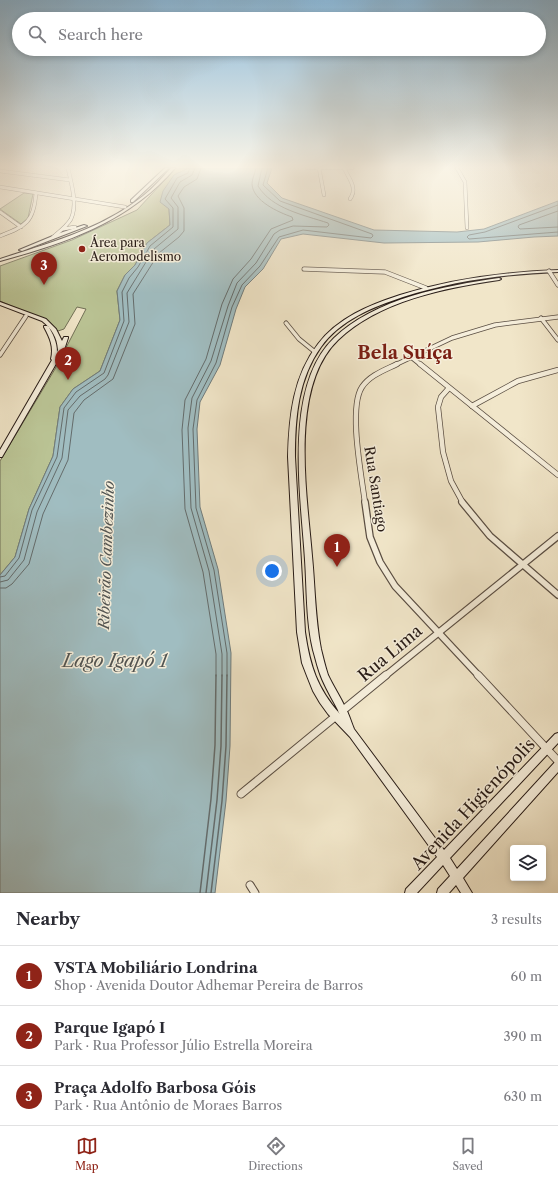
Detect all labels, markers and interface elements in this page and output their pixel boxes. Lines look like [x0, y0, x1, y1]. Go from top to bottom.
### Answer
search box [12, 12, 546, 56]
icon: search [26, 23, 48, 45]
text: Search here [58, 25, 143, 44]
place label: Área para Aeromodelismo [89, 234, 181, 264]
marker: Área para Aeromodelismo [77, 244, 87, 254]
pin: 3 [31, 252, 57, 285]
district label: Bela Suíça [357, 342, 453, 364]
pin: 2 [55, 347, 81, 380]
street label: Rua Santiago [360, 445, 392, 533]
water label: Ribeirão Cambezinho [94, 480, 118, 631]
pin: 1 [324, 534, 350, 567]
your location [262, 561, 282, 581]
street label: Rua Lima [354, 620, 426, 686]
water label: Lago Igapó 1 [61, 650, 168, 672]
street label: Avenida Higienópolis [406, 734, 539, 875]
map controls [510, 845, 546, 881]
button: layers [510, 845, 546, 881]
text: Nearby [16, 909, 80, 929]
text: 3 results [491, 911, 542, 927]
text: VSTA Mobiliário Londrina [54, 958, 258, 977]
text: 1 [26, 968, 32, 984]
text: 60 m [511, 968, 542, 984]
text: Shop · Avenida Doutor Adhemar Pereira de Barros [54, 977, 363, 993]
text: Parque Igapó I [54, 1018, 165, 1037]
text: 2 [25, 1028, 33, 1044]
text: 390 m [503, 1028, 542, 1044]
text: Park · Rua Professor Júlio Estrella Moreira [54, 1037, 313, 1053]
text: Praça Adolfo Barbosa Góis [54, 1078, 256, 1097]
text: 3 [25, 1088, 33, 1104]
text: 630 m [503, 1088, 542, 1104]
text: Park · Rua Antônio de Moraes Barros [54, 1097, 282, 1113]
tab: Map [75, 1135, 99, 1173]
tab: Directions [248, 1135, 303, 1173]
tab: Saved [453, 1135, 483, 1173]

